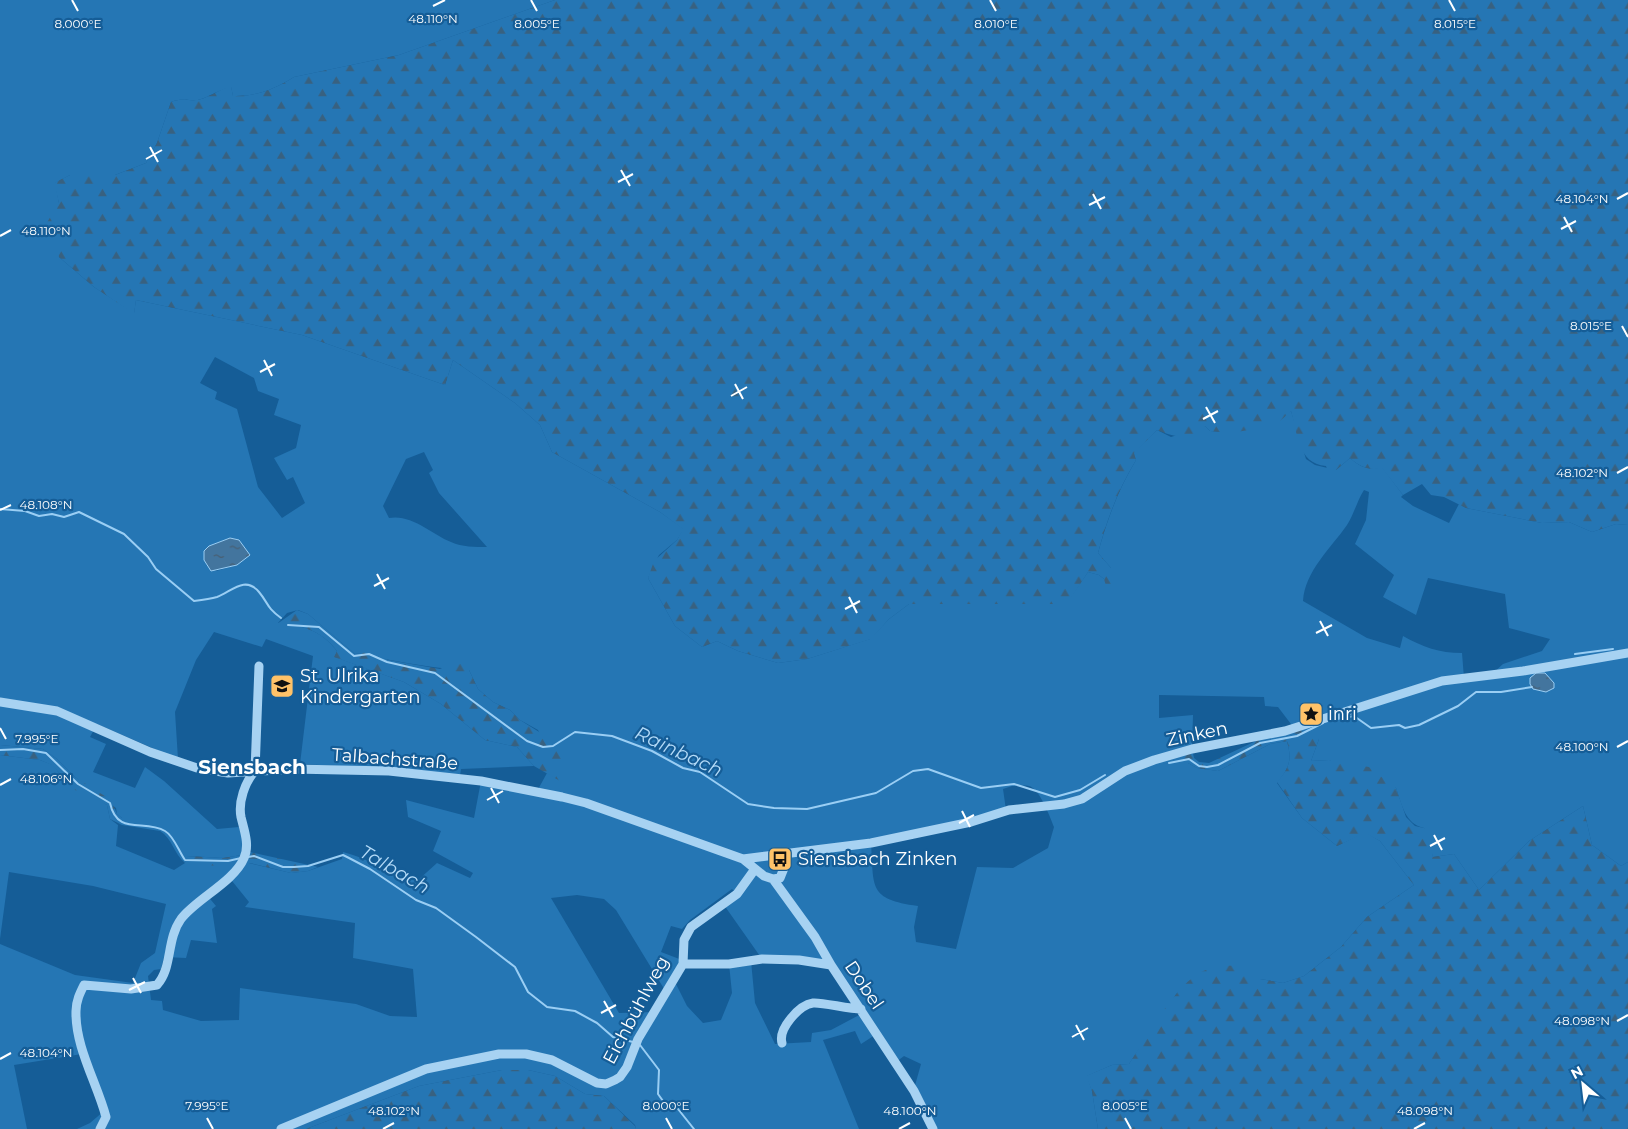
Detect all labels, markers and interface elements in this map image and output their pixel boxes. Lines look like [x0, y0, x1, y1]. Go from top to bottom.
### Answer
text: 48.110°N [408, 11, 458, 26]
text: 8.000°E [54, 16, 102, 31]
text: 8.005°E [514, 16, 560, 31]
text: 8.010°E [974, 16, 1018, 31]
text: 8.015°E [1434, 16, 1476, 31]
text: 48.104°N [1556, 191, 1608, 206]
text: 48.110°N [21, 223, 71, 238]
text: 8.015°E [1570, 318, 1612, 333]
text: 48.102°N [1556, 465, 1608, 480]
text: 48.108°N [20, 497, 72, 512]
place label: St. Ulrika Kindergarten [300, 665, 420, 708]
school or university icon: St. Ulrika Kindergarten [269, 673, 295, 699]
place icon: inri [1298, 701, 1324, 727]
place label: inri [1328, 703, 1357, 725]
street label: Zinken [1164, 717, 1230, 751]
water label: Rainbach [631, 721, 726, 782]
text: 7.995°E [15, 731, 59, 746]
text: 48.100°N [1555, 739, 1609, 754]
street label: Talbachstraße [331, 744, 459, 774]
district label: Siensbach [198, 755, 306, 779]
text: 48.106°N [20, 771, 72, 786]
water label: Talbach [356, 840, 434, 899]
bus stop icon: Siensbach Zinken [767, 846, 793, 872]
place label: Siensbach Zinken [798, 848, 958, 870]
street label: Eichbühlweg [598, 952, 674, 1068]
street label: Dobel [840, 956, 888, 1014]
text: 48.098°N [1554, 1013, 1610, 1028]
text: 48.104°N [20, 1045, 72, 1060]
north arrow [1558, 1059, 1608, 1109]
text: N [1568, 1062, 1586, 1083]
text: 7.995°E [185, 1098, 229, 1113]
text: 8.000°E [642, 1098, 690, 1113]
text: 8.005°E [1102, 1098, 1148, 1113]
text: 48.102°N [368, 1103, 420, 1118]
text: 48.100°N [883, 1103, 937, 1118]
text: 48.098°N [1397, 1103, 1453, 1118]

